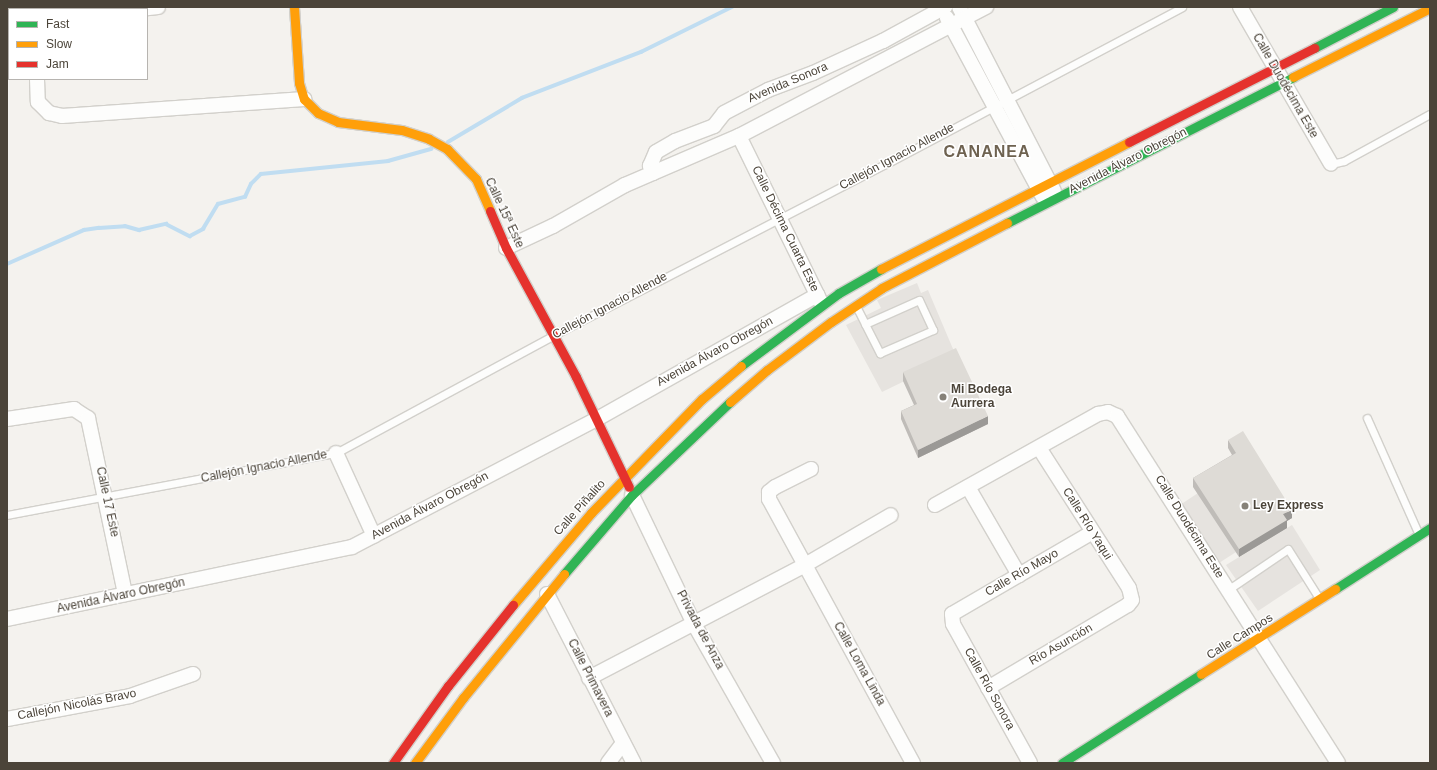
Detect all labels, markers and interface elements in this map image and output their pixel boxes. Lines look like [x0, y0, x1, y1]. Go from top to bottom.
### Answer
legend [8, 8, 148, 80]
text: Fast [46, 17, 69, 31]
street label: Calle Duodécima Este [1249, 31, 1321, 141]
text: Slow [46, 37, 72, 51]
text: Jam [46, 57, 69, 71]
street label: Avenida Sonora [746, 60, 830, 106]
street label: Callejón Ignacio Allende [837, 120, 957, 194]
street label: Avenida Álvaro Obregón [1067, 125, 1189, 197]
district label: CANANEA [944, 142, 1030, 162]
street label: Calle Décima Cuarta Este [748, 164, 822, 294]
street label: Calle 15ª Este [481, 176, 527, 250]
street label: Callejón Ignacio Allende [550, 269, 670, 343]
street label: Avenida Álvaro Obregón [654, 314, 776, 390]
place label: Mi Bodega Aurrera [951, 383, 1012, 411]
marker: Mi Bodega Aurrera [938, 392, 948, 402]
street label: Callejón Ignacio Allende [199, 448, 329, 486]
street label: Calle 17 Este [93, 466, 121, 538]
street label: Avenida Álvaro Obregón [369, 469, 491, 543]
street label: Calle Duodécima Este [1151, 473, 1227, 581]
street label: Calle Piñalito [551, 477, 609, 539]
street label: Calle Río Yaqui [1059, 485, 1115, 563]
place label: Ley Express [1253, 499, 1324, 513]
marker: Ley Express [1240, 501, 1250, 511]
street label: Calle Río Mayo [983, 546, 1061, 600]
street label: Avenida Álvaro Obregón [56, 575, 186, 617]
street label: Privada de Anza [673, 588, 727, 672]
street label: Calle Campos [1204, 611, 1276, 663]
street label: Calle Loma Linda [830, 620, 888, 708]
street label: Río Asunción [1026, 621, 1096, 669]
street label: Calle Primavera [564, 637, 616, 719]
street label: Calle Río Sonora [961, 646, 1017, 732]
street label: Callejón Nicolás Bravo [16, 686, 138, 724]

